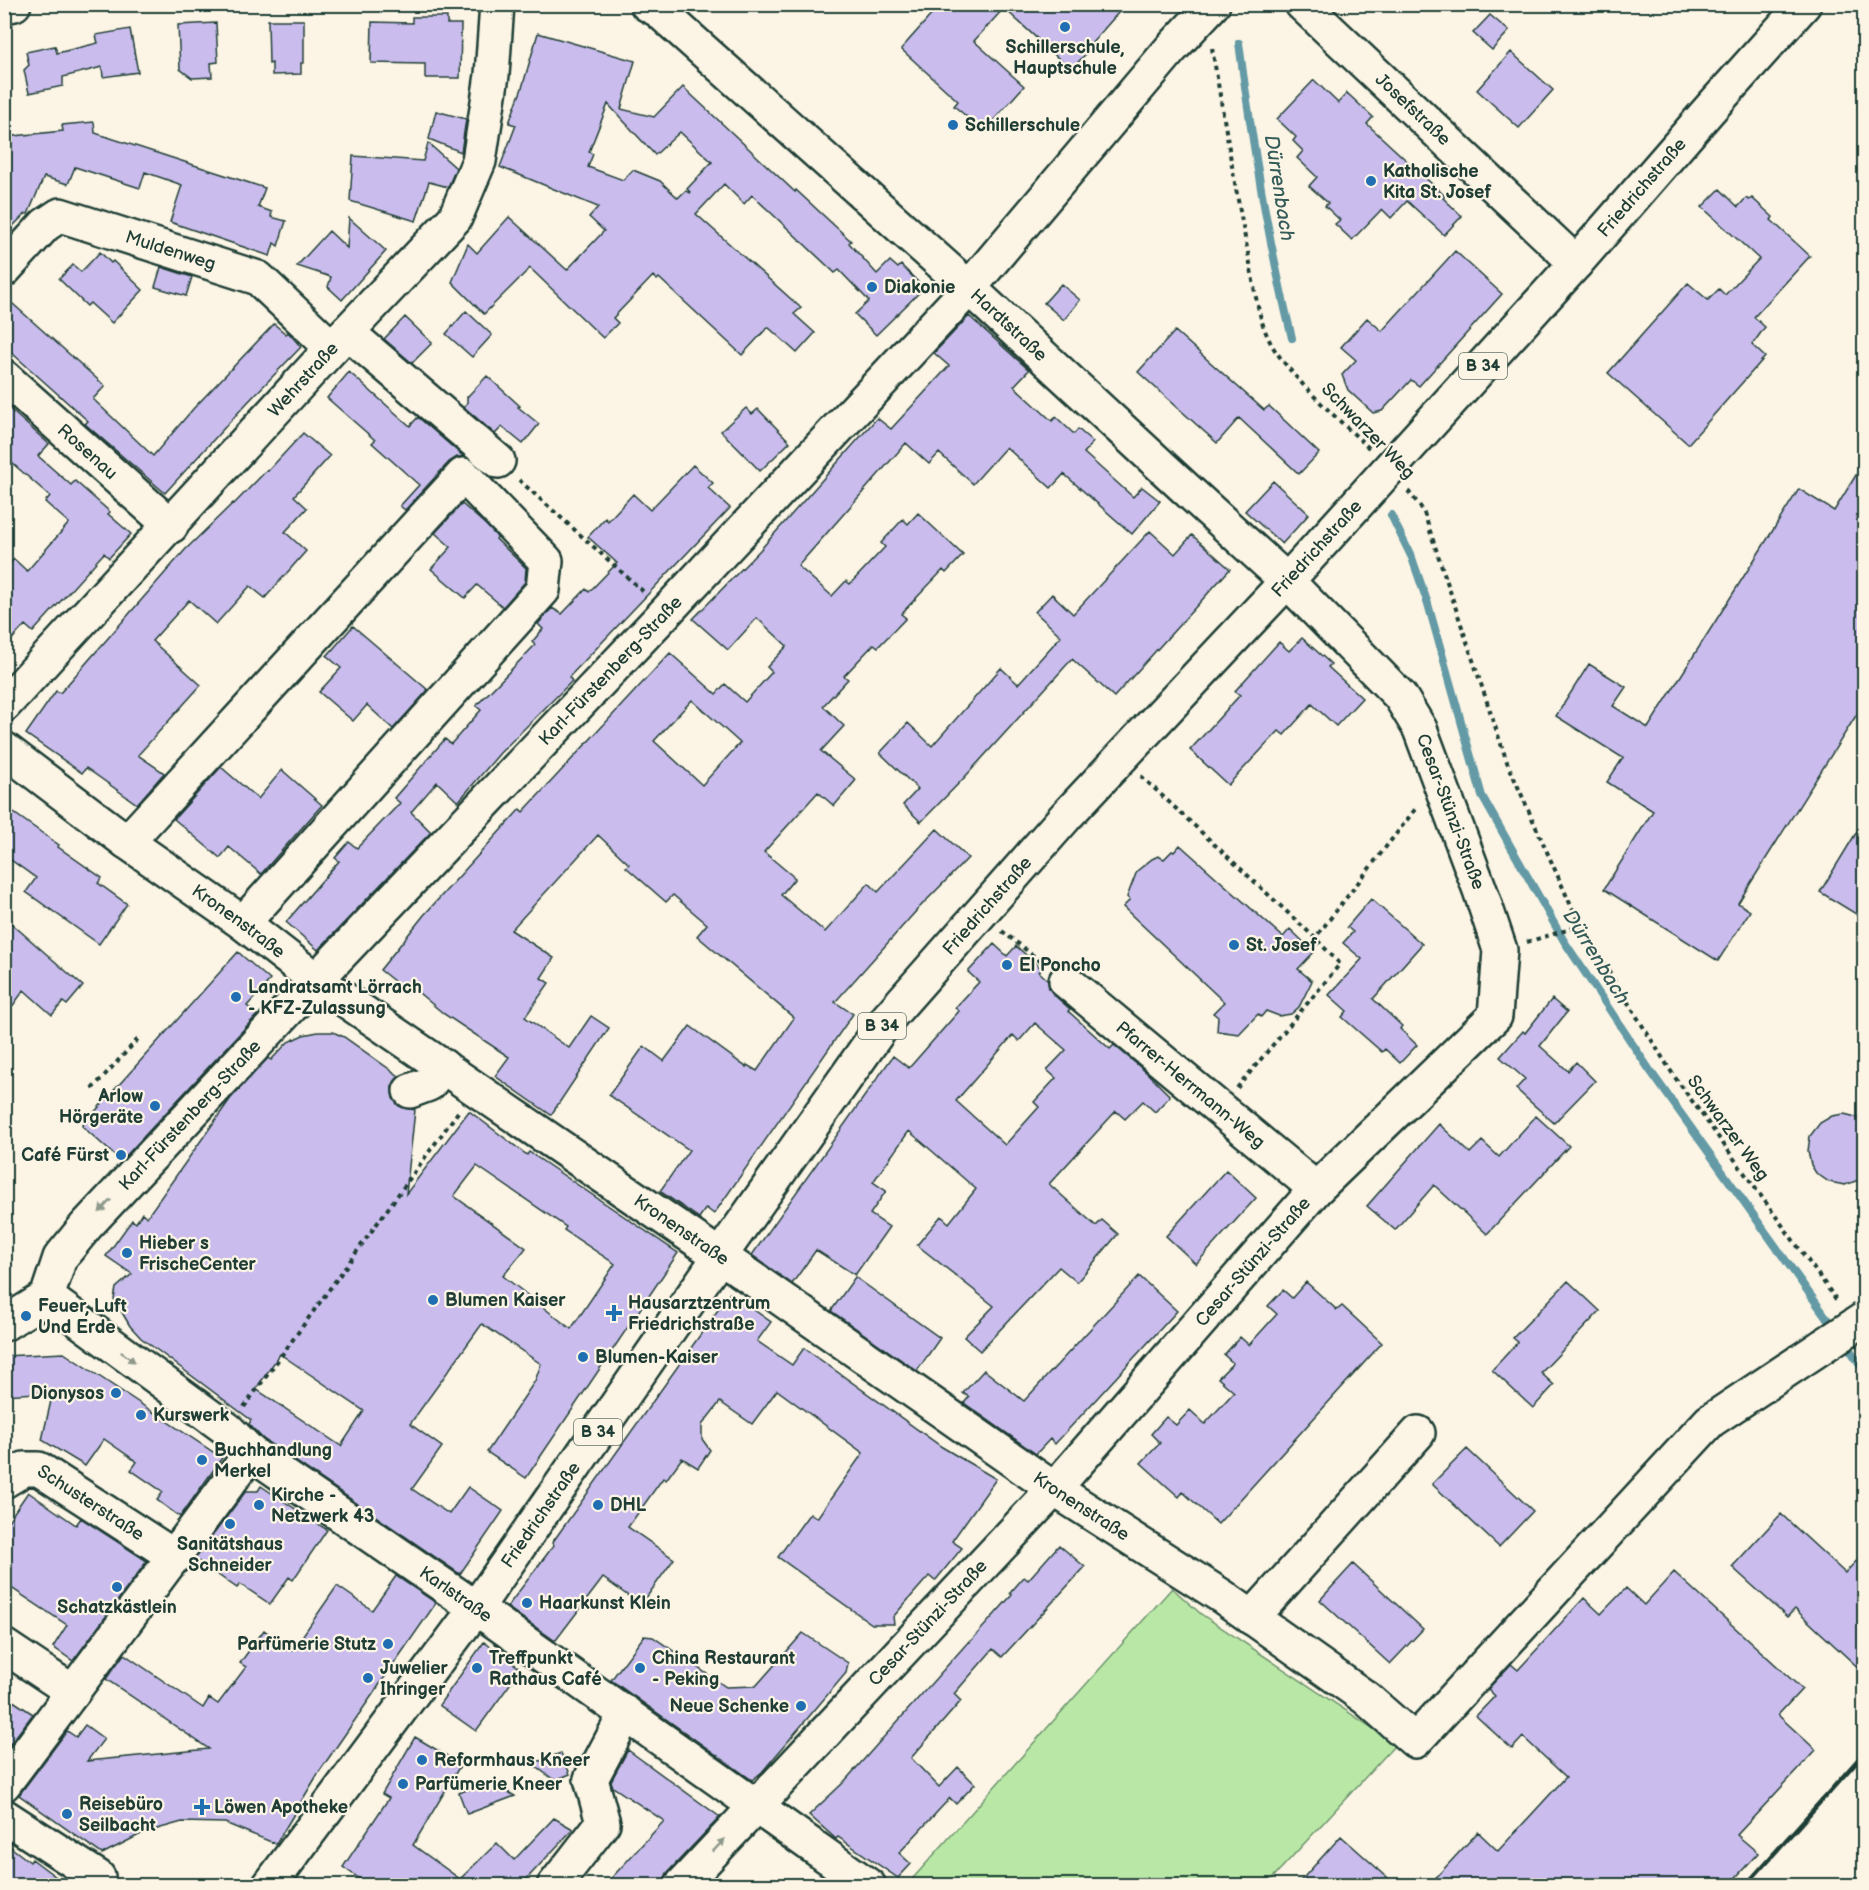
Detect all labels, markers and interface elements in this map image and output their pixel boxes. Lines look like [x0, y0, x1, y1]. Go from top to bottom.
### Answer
marker: Schillerschule, Hauptschule [1058, 20, 1072, 34]
place label: Schillerschule, Hauptschule [1006, 37, 1125, 79]
street label: Josefstraße [1371, 69, 1455, 150]
place label: Schillerschule [965, 115, 1080, 136]
marker: Schillerschule [946, 118, 960, 132]
water label: Dürrenbach [1259, 133, 1299, 243]
street label: Friedrichstraße [1593, 133, 1691, 241]
place label: Katholische Kita St. Josef [1383, 161, 1491, 203]
marker: Katholische Kita St. Josef [1364, 174, 1378, 188]
street label: Muldenweg [123, 226, 218, 274]
place label: Diakonie [884, 277, 955, 298]
marker: Diakonie [865, 280, 879, 294]
street label: Hardtstraße [966, 284, 1052, 366]
street label: Wehrstraße [263, 338, 343, 421]
road number: B 34 [1459, 353, 1507, 379]
street label: Schwarzer Weg [1317, 379, 1419, 483]
street label: Rosenau [53, 419, 122, 484]
street label: Friedrichstraße [1267, 495, 1366, 601]
street label: Karl-Fürstenberg-Straße [534, 591, 686, 750]
street label: Cesar-Stünzi-Straße [1412, 731, 1489, 893]
street label: Friedrichstraße [938, 852, 1036, 959]
street label: Kronenstraße [188, 880, 290, 963]
water label: Dürrenbach [1557, 905, 1635, 1009]
place label: St. Josef [1246, 935, 1317, 956]
marker: St. Josef [1227, 938, 1241, 952]
place label: El Poncho [1019, 955, 1101, 976]
marker: El Poncho [1000, 958, 1014, 972]
place label: Landratsamt Lörrach - KFZ-Zulassung [248, 977, 422, 1019]
marker: Landratsamt Lörrach - KFZ-Zulassung [229, 990, 243, 1004]
road number: B 34 [858, 1013, 906, 1039]
street label: Pfarrer-Herrmann-Weg [1112, 1017, 1269, 1153]
street label: Karl-Fürstenberg-Straße [114, 1035, 265, 1195]
street label: Schwarzer Weg [1683, 1071, 1773, 1185]
place label: Arlow Hörgeräte [59, 1086, 143, 1128]
marker: Arlow Hörgeräte [148, 1099, 162, 1113]
place label: Café Fürst [21, 1145, 109, 1166]
marker: Café Fürst [114, 1148, 128, 1162]
street label: Kronenstraße [630, 1190, 733, 1270]
street label: Cesar-Stünzi-Straße [1191, 1193, 1315, 1331]
one-way arrow [98, 1198, 112, 1213]
place label: Hieber s FrischeCenter [139, 1233, 257, 1275]
marker: Hieber s FrischeCenter [120, 1246, 134, 1260]
place label: Blumen Kaiser [445, 1290, 566, 1311]
marker: Blumen Kaiser [426, 1293, 440, 1307]
place label: Hausarztzentrum Friedrichstraße [628, 1293, 770, 1335]
place label: Feuer, Luft Und Erde [38, 1296, 127, 1338]
marker: Hausarztzentrum Friedrichstraße [605, 1304, 623, 1322]
marker: Feuer, Luft Und Erde [19, 1309, 33, 1323]
place label: Blumen-Kaiser [595, 1347, 719, 1368]
marker: Blumen-Kaiser [576, 1350, 590, 1364]
one-way arrow [120, 1351, 136, 1363]
place label: Dionysos [31, 1383, 104, 1404]
marker: Dionysos [109, 1386, 123, 1400]
place label: Kurswerk [153, 1405, 230, 1426]
marker: Kurswerk [134, 1408, 148, 1422]
road number: B 34 [574, 1419, 622, 1445]
place label: Buchhandlung Merkel [214, 1440, 332, 1482]
marker: Buchhandlung Merkel [195, 1453, 209, 1467]
street label: Friedrichstraße [497, 1458, 585, 1572]
street label: Schusterstraße [33, 1460, 148, 1545]
street label: Kronenstraße [1029, 1467, 1134, 1545]
place label: Kirche - Netzwerk 43 [271, 1485, 374, 1527]
place label: DHL [610, 1495, 647, 1516]
marker: Kirche - Netzwerk 43 [252, 1498, 266, 1512]
marker: DHL [591, 1498, 605, 1512]
marker: Sanitätshaus Schneider [223, 1517, 237, 1531]
place label: Sanitätshaus Schneider [177, 1534, 283, 1576]
street label: Cesar-Stünzi-Straße [864, 1555, 992, 1690]
street label: Karlstraße [416, 1562, 497, 1627]
marker: Schatzkästlein [110, 1580, 124, 1594]
place label: Haarkunst Klein [539, 1593, 671, 1614]
marker: Haarkunst Klein [520, 1596, 534, 1610]
place label: Schatzkästlein [57, 1597, 177, 1618]
place label: Parfümerie Stutz [237, 1634, 376, 1655]
marker: Parfümerie Stutz [381, 1637, 395, 1651]
place label: Treffpunkt Rathaus Café [489, 1648, 602, 1690]
place label: China Restaurant - Peking [652, 1648, 795, 1690]
place label: Juwelier Ihringer [380, 1658, 449, 1700]
marker: Treffpunkt Rathaus Café [470, 1661, 484, 1675]
marker: China Restaurant - Peking [633, 1661, 647, 1675]
marker: Juwelier Ihringer [361, 1671, 375, 1685]
place label: Neue Schenke [669, 1696, 789, 1717]
marker: Neue Schenke [794, 1699, 808, 1713]
place label: Reformhaus Kneer [434, 1750, 591, 1771]
marker: Reformhaus Kneer [415, 1753, 429, 1767]
place label: Parfümerie Kneer [415, 1774, 563, 1795]
marker: Parfümerie Kneer [396, 1777, 410, 1791]
place label: Reisebüro Seilbacht [79, 1794, 163, 1836]
place label: Löwen Apotheke [214, 1797, 348, 1818]
marker: Löwen Apotheke [195, 1800, 209, 1814]
marker: Reisebüro Seilbacht [60, 1807, 74, 1821]
one-way arrow [712, 1838, 726, 1853]

